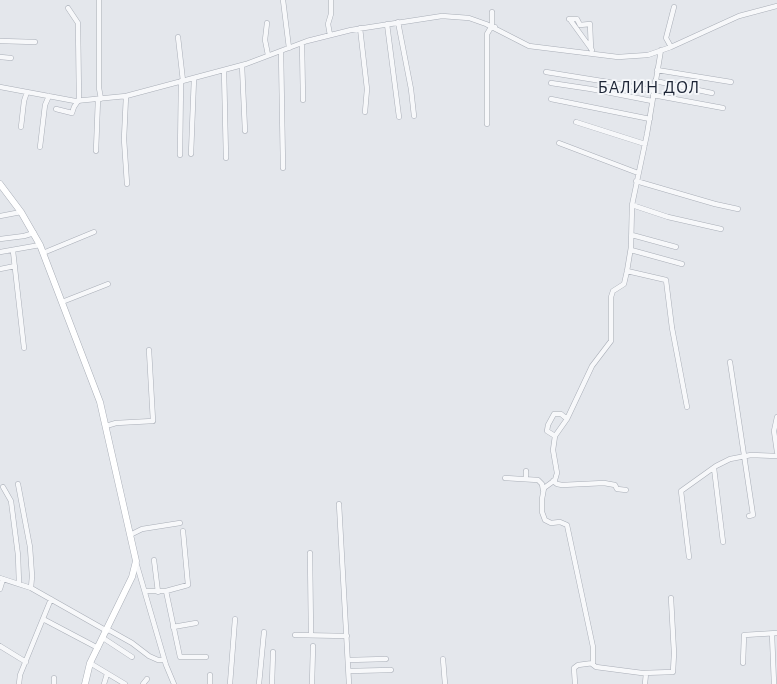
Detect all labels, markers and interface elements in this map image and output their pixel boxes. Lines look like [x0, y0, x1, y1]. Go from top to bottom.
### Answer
district label: БАЛИН ДОЛ [597, 77, 701, 99]

